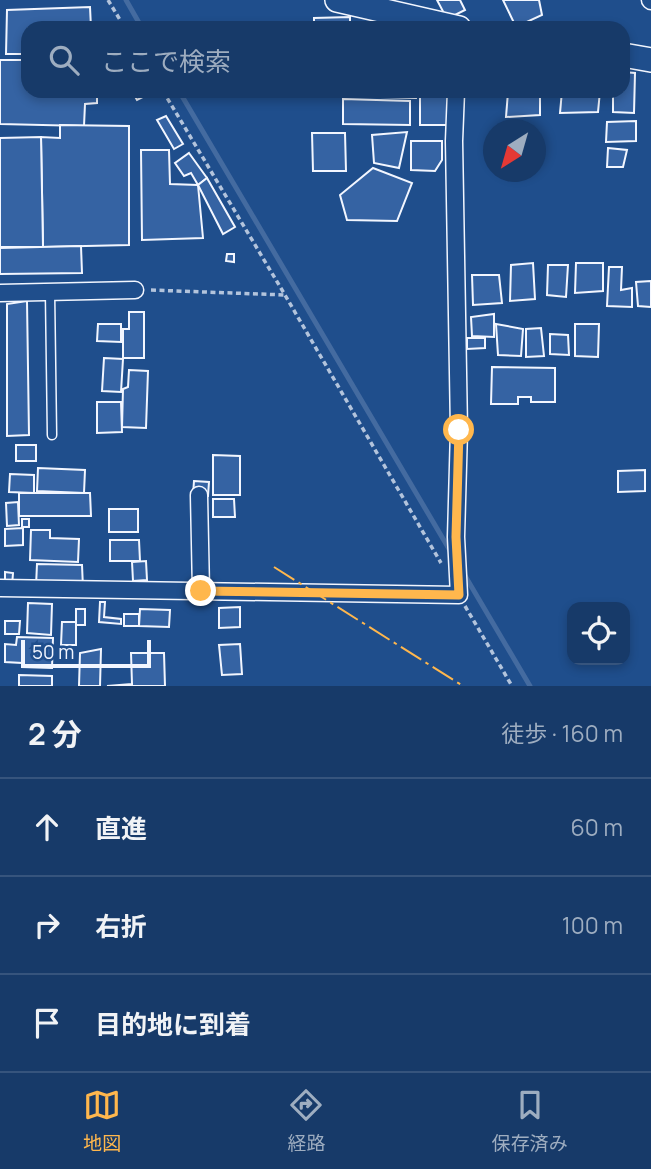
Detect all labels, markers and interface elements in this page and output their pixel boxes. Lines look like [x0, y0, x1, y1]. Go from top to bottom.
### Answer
search box [21, 21, 630, 98]
icon: search [45, 41, 83, 79]
text: ここで検索 [101, 43, 231, 79]
north arrow [483, 119, 546, 182]
route start [443, 414, 474, 445]
route end [185, 575, 216, 606]
map controls [567, 602, 630, 665]
button: locate [567, 602, 630, 665]
scale bar [21, 637, 150, 669]
text: 50 m [32, 639, 74, 665]
text: 2 分 [28, 713, 82, 754]
text: 徒歩 · 160 m [501, 717, 623, 749]
icon: ahead [28, 808, 66, 846]
text: 直進 [95, 810, 147, 846]
text: 60 m [571, 811, 623, 843]
icon: right [28, 906, 66, 944]
text: 右折 [95, 908, 147, 944]
text: 100 m [562, 909, 623, 941]
icon: arrive [28, 1004, 66, 1042]
text: 目的地に到着 [95, 1006, 251, 1042]
tab: 地図 [83, 1086, 121, 1156]
tab: 経路 [287, 1086, 326, 1156]
tab: 保存済み [492, 1086, 568, 1156]

